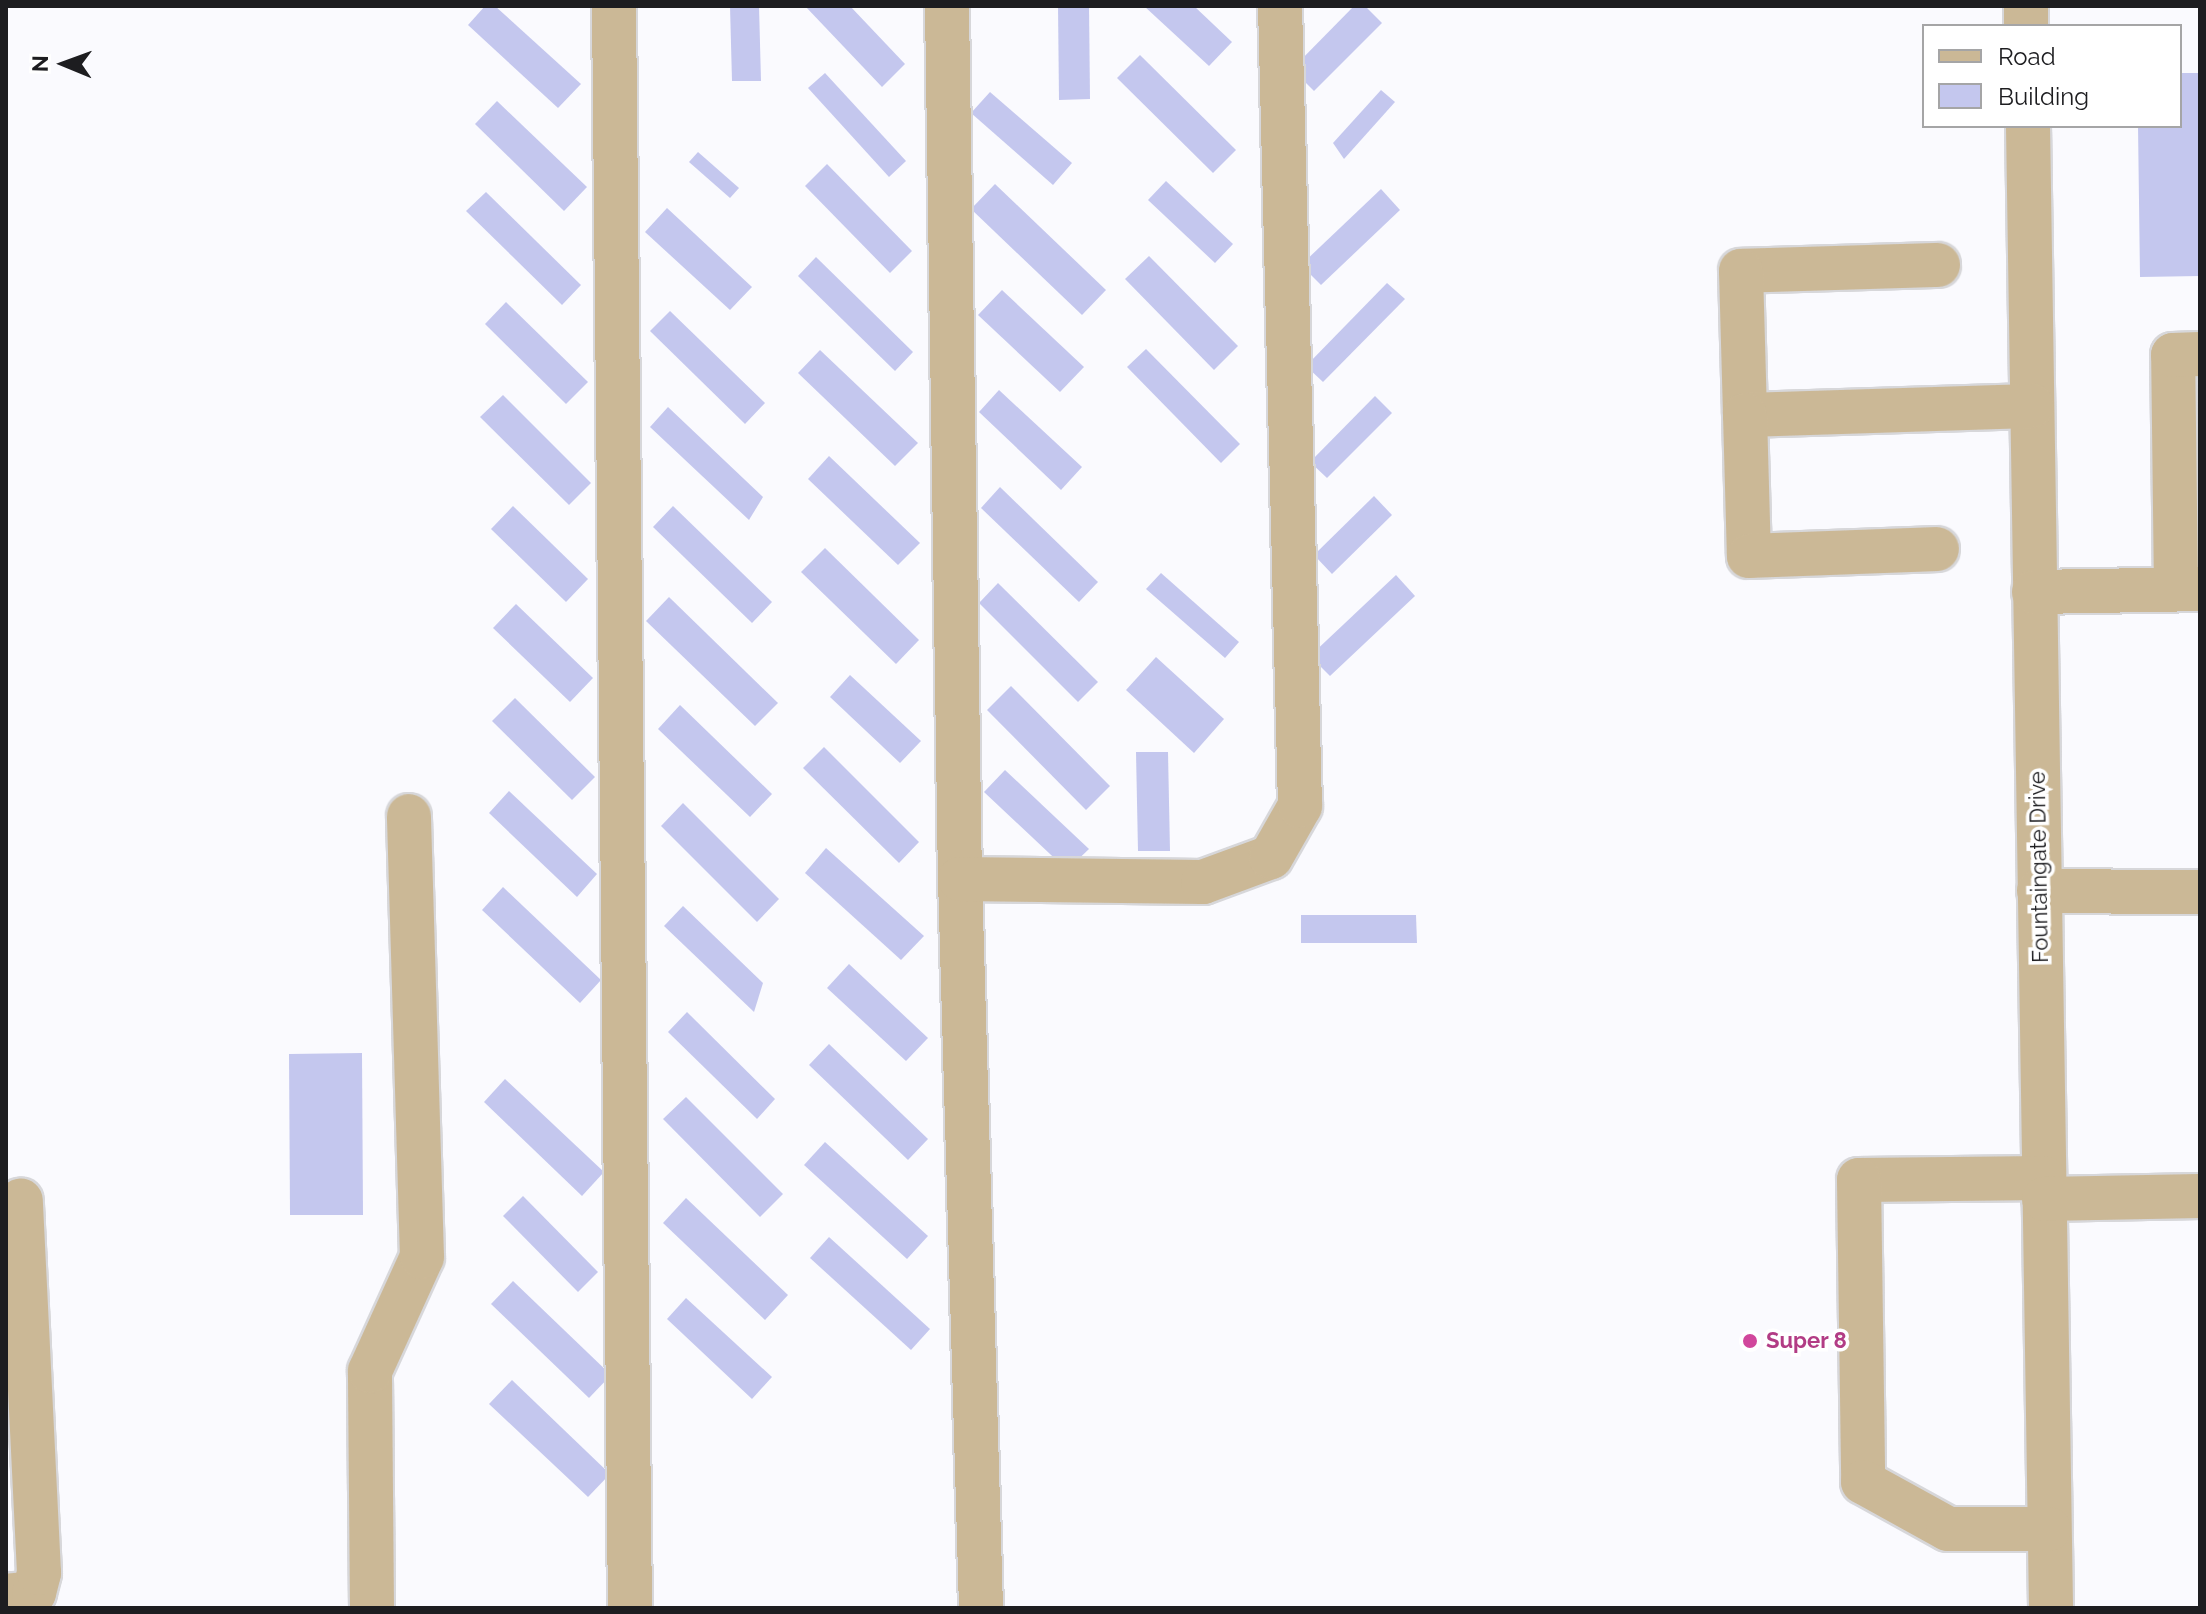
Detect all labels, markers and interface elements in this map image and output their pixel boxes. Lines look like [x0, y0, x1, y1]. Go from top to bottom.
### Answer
north arrow [24, 24, 104, 104]
legend [1922, 24, 2182, 128]
text: Road [1998, 42, 2056, 71]
text: N [27, 55, 53, 72]
text: Building [1998, 82, 2089, 111]
street label: Fountaingate Drive [2024, 771, 2054, 963]
place label: Super 8 [1766, 1328, 1847, 1354]
marker: Super 8 [1741, 1332, 1759, 1350]

